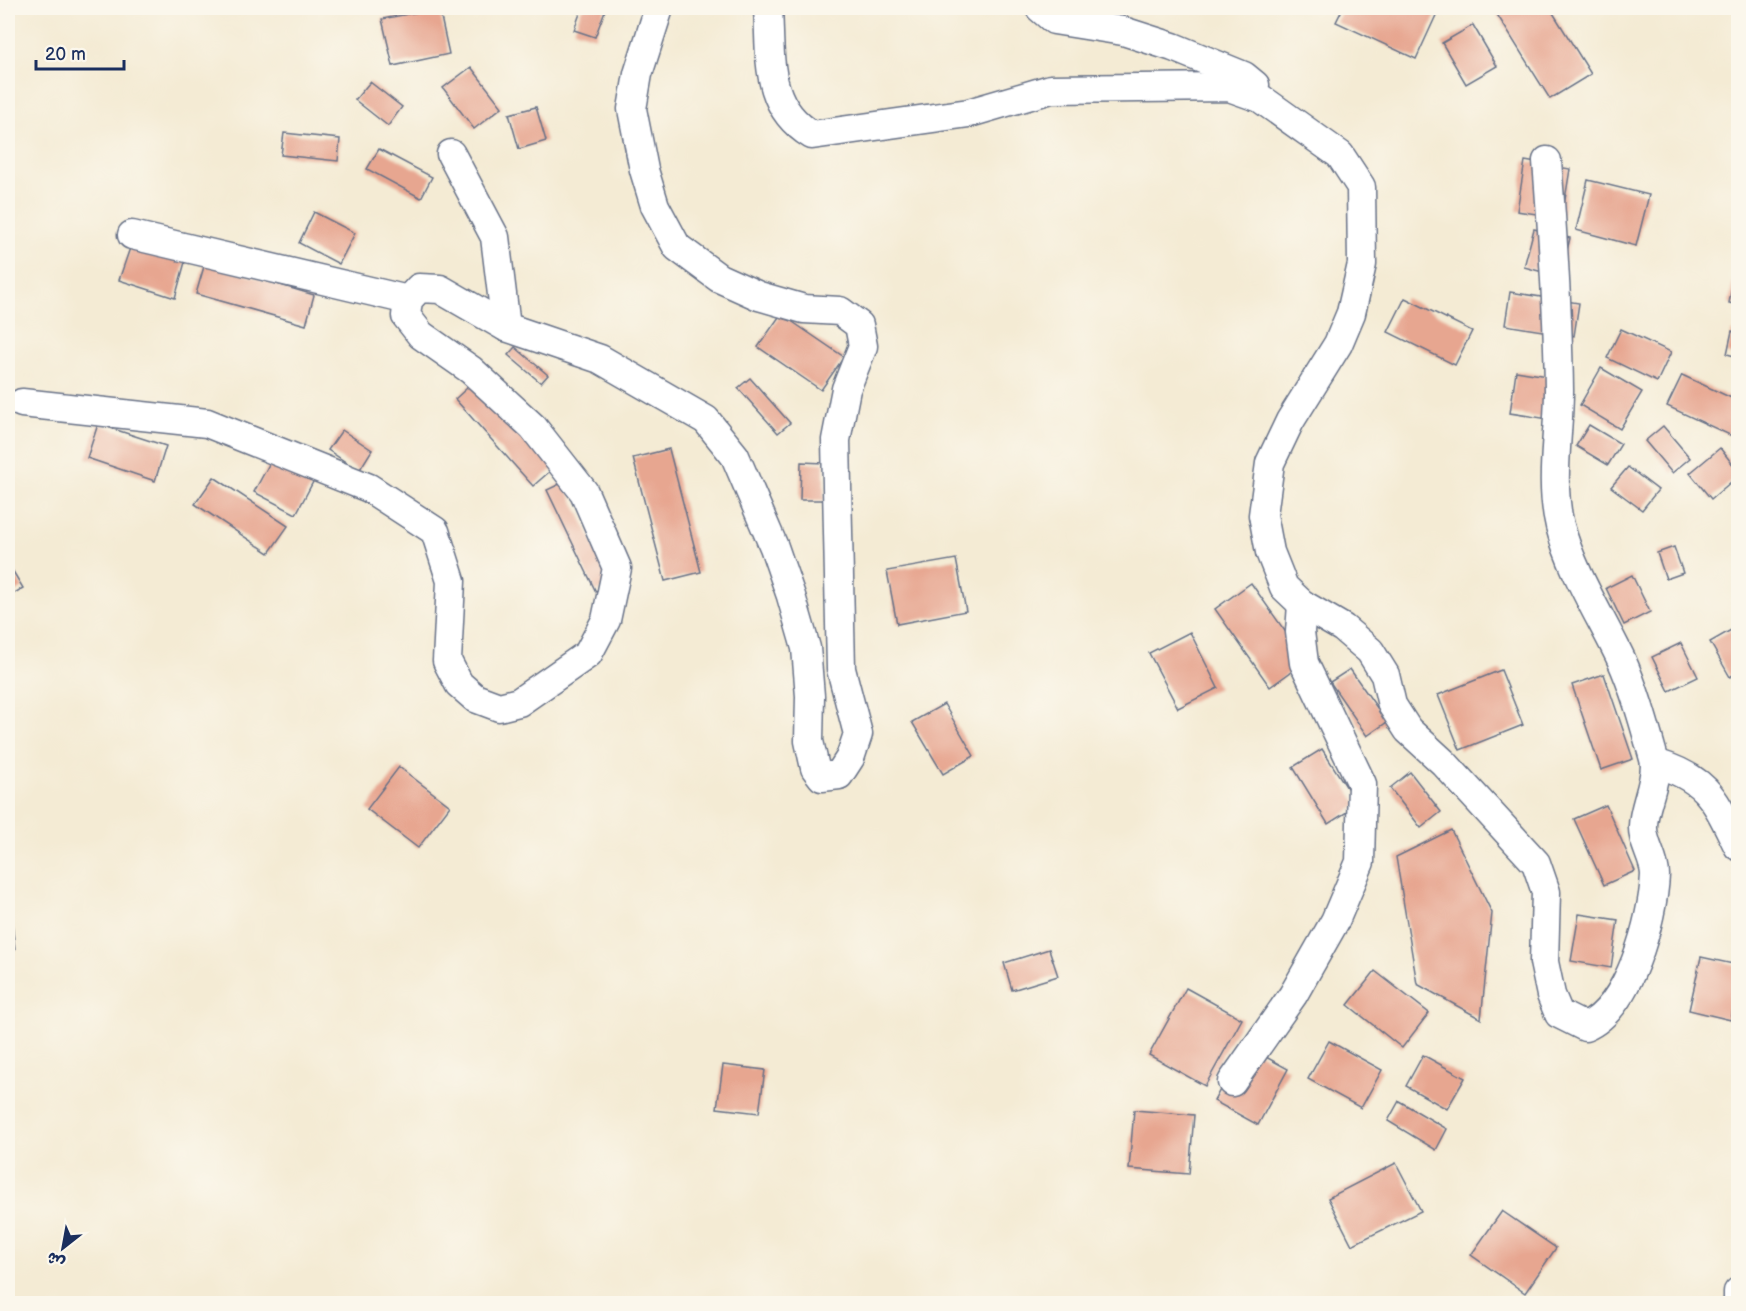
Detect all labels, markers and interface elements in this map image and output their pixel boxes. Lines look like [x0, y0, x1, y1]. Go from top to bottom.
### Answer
scale bar [36, 33, 124, 71]
text: 20 m [45, 44, 86, 65]
north arrow [33, 1218, 93, 1278]
text: ش [44, 1247, 68, 1272]

